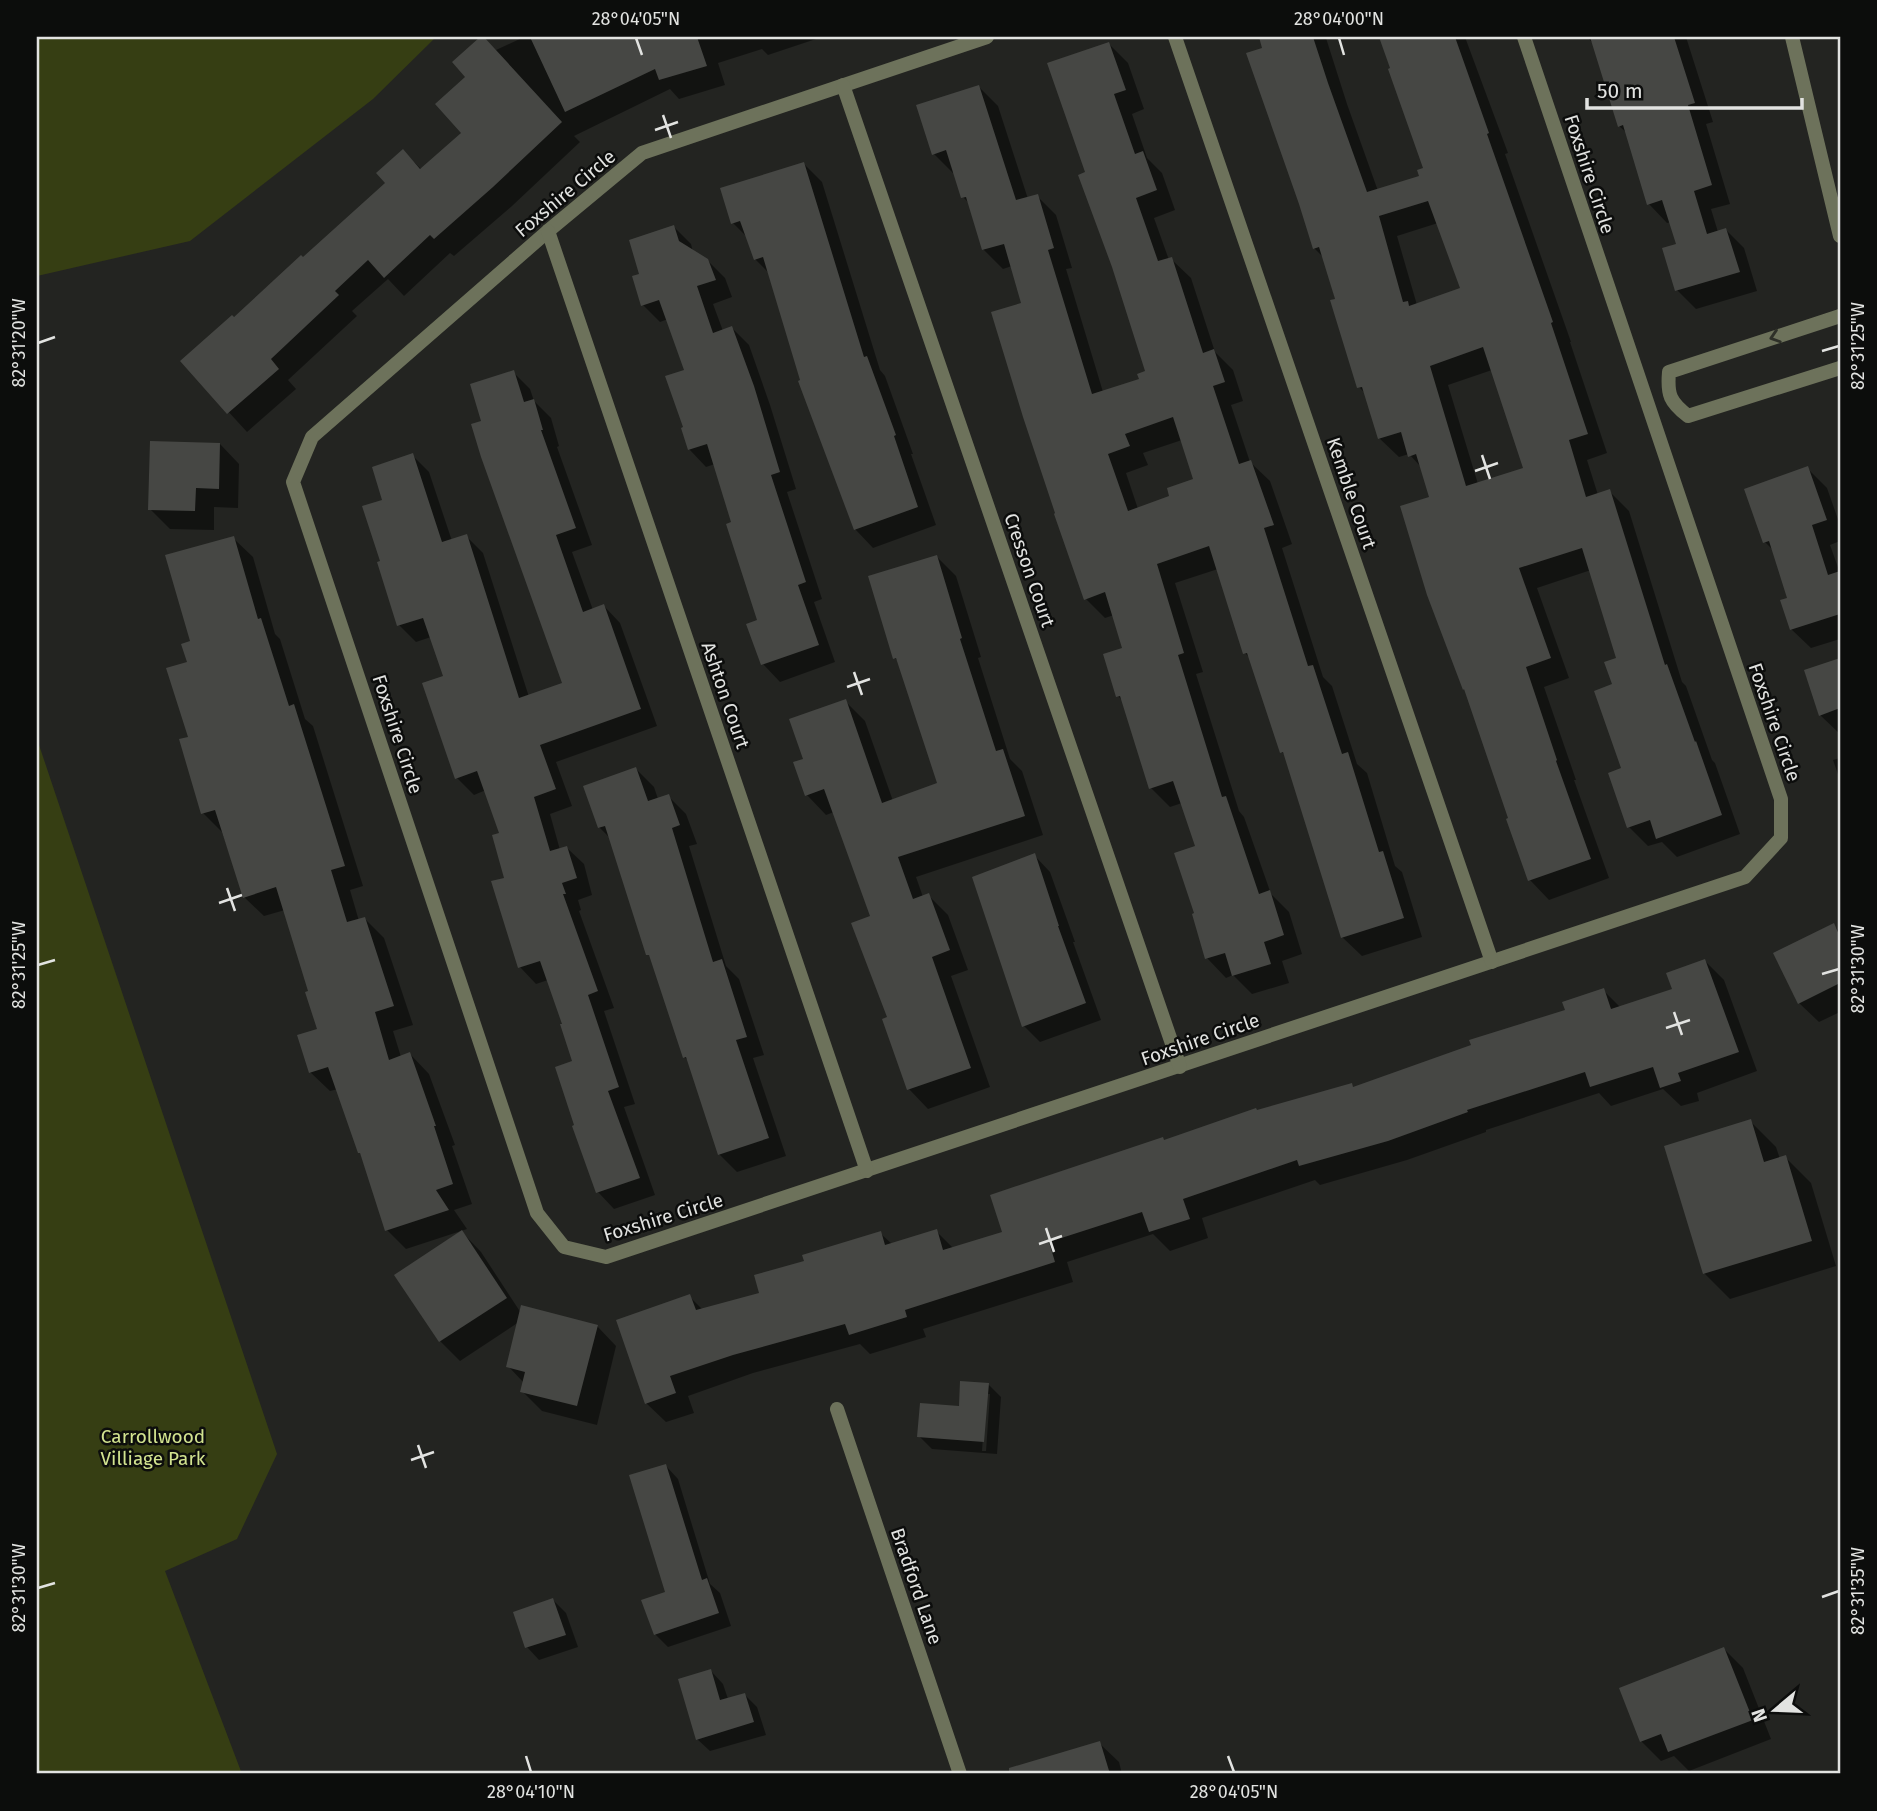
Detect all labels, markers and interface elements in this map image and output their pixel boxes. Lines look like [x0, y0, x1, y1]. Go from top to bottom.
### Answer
text: 28°04'05"N [592, 8, 680, 30]
text: 28°04'00"N [1294, 8, 1384, 30]
scale bar [1587, 66, 1802, 110]
text: 50 m [1597, 78, 1643, 104]
street label: Foxshire Circle [1559, 112, 1620, 237]
street label: Foxshire Circle [510, 145, 620, 242]
text: 82°31'20"W [8, 298, 30, 388]
text: 82°31'25"W [1847, 302, 1869, 390]
one-way arrow [1770, 329, 1782, 343]
street label: Kemble Court [1322, 434, 1381, 552]
street label: Cresson Court [999, 510, 1060, 630]
street label: Ashton Court [697, 639, 755, 752]
street label: Foxshire Circle [1743, 660, 1806, 784]
street label: Foxshire Circle [367, 672, 428, 797]
text: 82°31'25"W [8, 921, 30, 1009]
text: 82°31'30"W [1847, 924, 1869, 1014]
street label: Foxshire Circle [1138, 1008, 1262, 1071]
street label: Foxshire Circle [601, 1188, 726, 1247]
park label: Carrollwood Villiage Park [101, 1425, 206, 1470]
street label: Bradford Lane [886, 1525, 947, 1647]
text: 82°31'30"W [8, 1543, 30, 1633]
text: 82°31'35"W [1847, 1547, 1869, 1635]
north arrow [1741, 1674, 1811, 1744]
text: N [1746, 1706, 1772, 1725]
text: 28°04'10"N [487, 1781, 575, 1803]
text: 28°04'05"N [1190, 1781, 1278, 1803]

